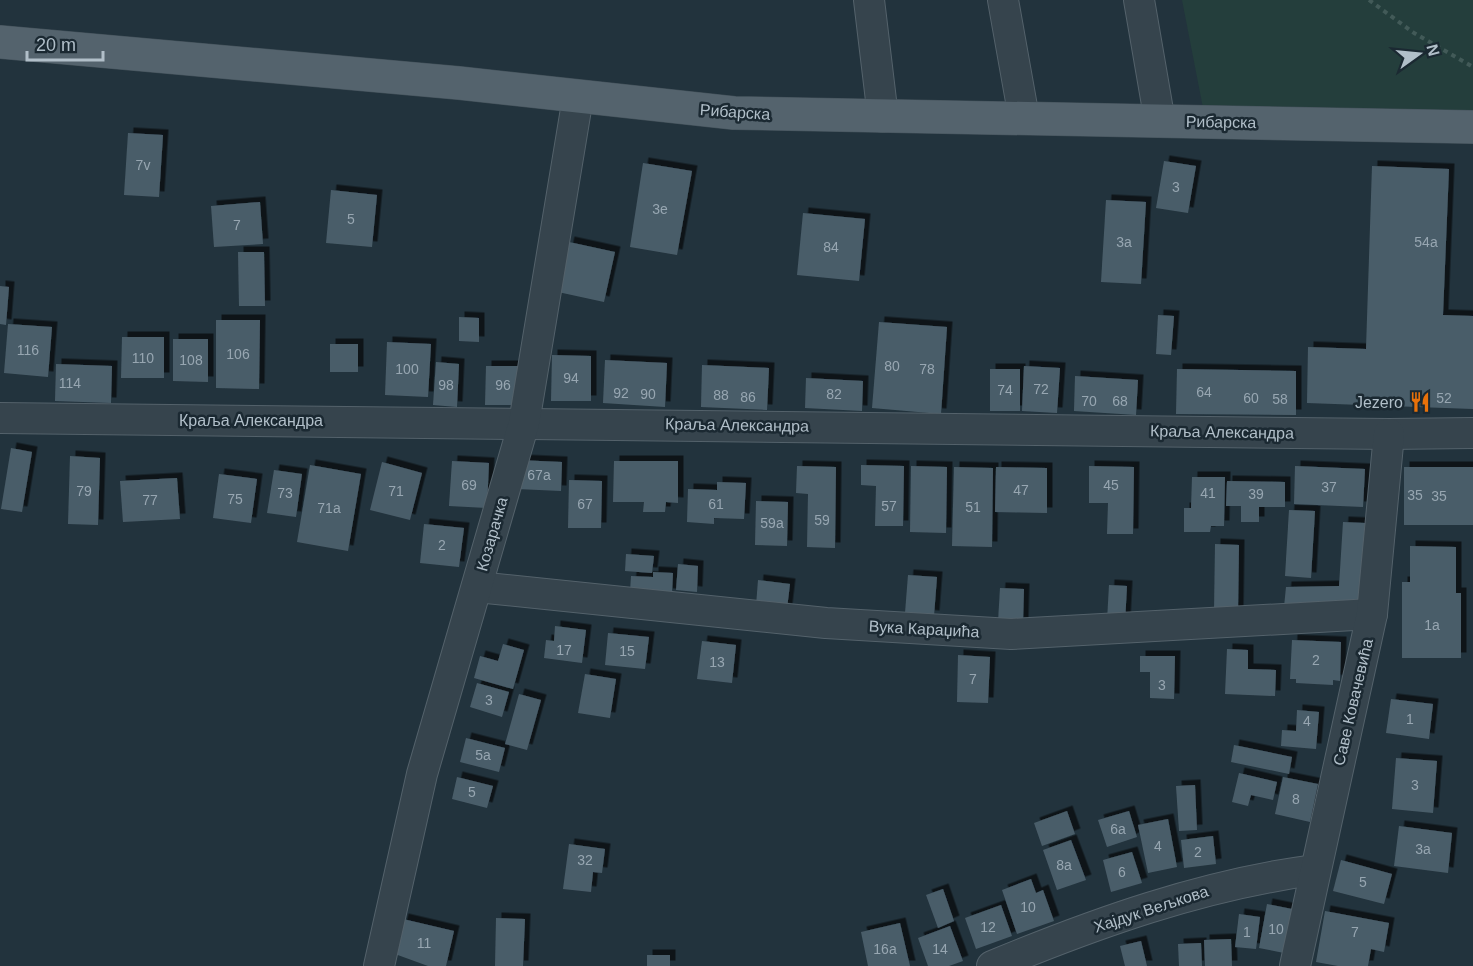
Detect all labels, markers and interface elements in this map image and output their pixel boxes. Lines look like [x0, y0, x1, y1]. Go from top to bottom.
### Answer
scale bar [27, 24, 104, 62]
north arrow [1389, 24, 1449, 84]
text: 20 m [36, 35, 76, 55]
text: N [1423, 42, 1443, 58]
street label: Рибарска [699, 101, 771, 123]
street label: Рибарска [1186, 113, 1256, 131]
house number: 7v [136, 157, 150, 173]
house number: 3 [1172, 179, 1180, 195]
house number: 3e [652, 201, 668, 217]
house number: 5 [347, 211, 355, 227]
house number: 7 [233, 217, 241, 233]
house number: 3a [1116, 234, 1132, 250]
house number: 54a [1414, 234, 1438, 250]
house number: 84 [823, 239, 839, 255]
house number: 116 [17, 342, 39, 358]
house number: 106 [226, 346, 250, 362]
house number: 110 [132, 350, 154, 366]
house number: 108 [179, 352, 203, 368]
house number: 80 [884, 358, 900, 374]
house number: 100 [395, 361, 419, 377]
house number: 78 [919, 361, 935, 377]
house number: 94 [563, 370, 579, 386]
house number: 114 [59, 375, 81, 391]
house number: 98 [438, 377, 454, 393]
house number: 96 [495, 377, 511, 393]
house number: 72 [1033, 381, 1049, 397]
house number: 74 [997, 382, 1013, 398]
house number: 64 [1196, 384, 1212, 400]
house number: 92 [613, 385, 629, 401]
house number: 90 [640, 386, 656, 402]
house number: 82 [826, 386, 842, 402]
house number: 88 [713, 387, 729, 403]
house number: 86 [740, 389, 756, 405]
house number: 60 [1243, 390, 1259, 406]
restaurant icon: Jezero [1408, 390, 1432, 414]
house number: 52 [1436, 390, 1452, 406]
house number: 58 [1272, 391, 1288, 407]
house number: 70 [1081, 393, 1097, 409]
house number: 68 [1112, 393, 1128, 409]
place label: Jezero [1355, 394, 1403, 411]
street label: Краља Александра [179, 412, 323, 429]
street label: Краља Александра [665, 415, 809, 435]
street label: Краља Александра [1150, 422, 1294, 442]
house number: 67a [527, 467, 551, 483]
house number: 69 [461, 477, 477, 493]
house number: 45 [1103, 477, 1119, 493]
house number: 37 [1321, 479, 1337, 495]
house number: 47 [1013, 482, 1029, 498]
house number: 79 [76, 483, 92, 499]
house number: 71 [388, 483, 404, 499]
house number: 73 [277, 485, 293, 501]
house number: 41 [1200, 485, 1216, 501]
house number: 39 [1248, 486, 1264, 502]
house number: 35 [1407, 487, 1423, 503]
house number: 35 [1431, 488, 1447, 504]
house number: 75 [227, 491, 243, 507]
house number: 77 [142, 492, 158, 508]
street label: Козарачка [473, 495, 511, 573]
house number: 67 [577, 496, 593, 512]
house number: 61 [708, 496, 724, 512]
house number: 57 [881, 498, 897, 514]
house number: 51 [965, 499, 981, 515]
house number: 71a [317, 500, 341, 516]
house number: 59 [814, 512, 830, 528]
house number: 59a [760, 515, 784, 531]
house number: 2 [438, 537, 446, 553]
house number: 1a [1424, 617, 1440, 633]
street label: Вука Караџића [868, 618, 980, 640]
street label: Саве Ковачевића [1330, 637, 1376, 767]
house number: 17 [556, 642, 572, 658]
house number: 15 [619, 643, 635, 659]
house number: 2 [1312, 652, 1320, 668]
house number: 13 [709, 654, 725, 670]
house number: 7 [969, 671, 977, 687]
house number: 3 [1158, 677, 1166, 693]
house number: 3 [485, 692, 493, 708]
house number: 1 [1406, 711, 1414, 727]
house number: 4 [1303, 713, 1311, 729]
house number: 5a [475, 747, 491, 763]
house number: 3 [1411, 777, 1419, 793]
house number: 5 [468, 784, 476, 800]
house number: 8 [1292, 791, 1300, 807]
house number: 6a [1110, 821, 1126, 837]
house number: 4 [1154, 838, 1162, 854]
house number: 3a [1415, 841, 1431, 857]
house number: 2 [1194, 844, 1202, 860]
house number: 32 [577, 852, 593, 868]
house number: 8a [1056, 857, 1072, 873]
house number: 6 [1118, 864, 1126, 880]
house number: 5 [1359, 874, 1367, 890]
street label: Хајдук Вељкова [1092, 882, 1210, 936]
house number: 10 [1020, 899, 1036, 915]
house number: 12 [980, 919, 996, 935]
house number: 10 [1268, 921, 1284, 937]
house number: 1 [1243, 924, 1251, 940]
house number: 7 [1351, 924, 1359, 940]
house number: 11 [417, 935, 431, 951]
house number: 16a [873, 941, 897, 957]
house number: 14 [932, 941, 948, 957]

